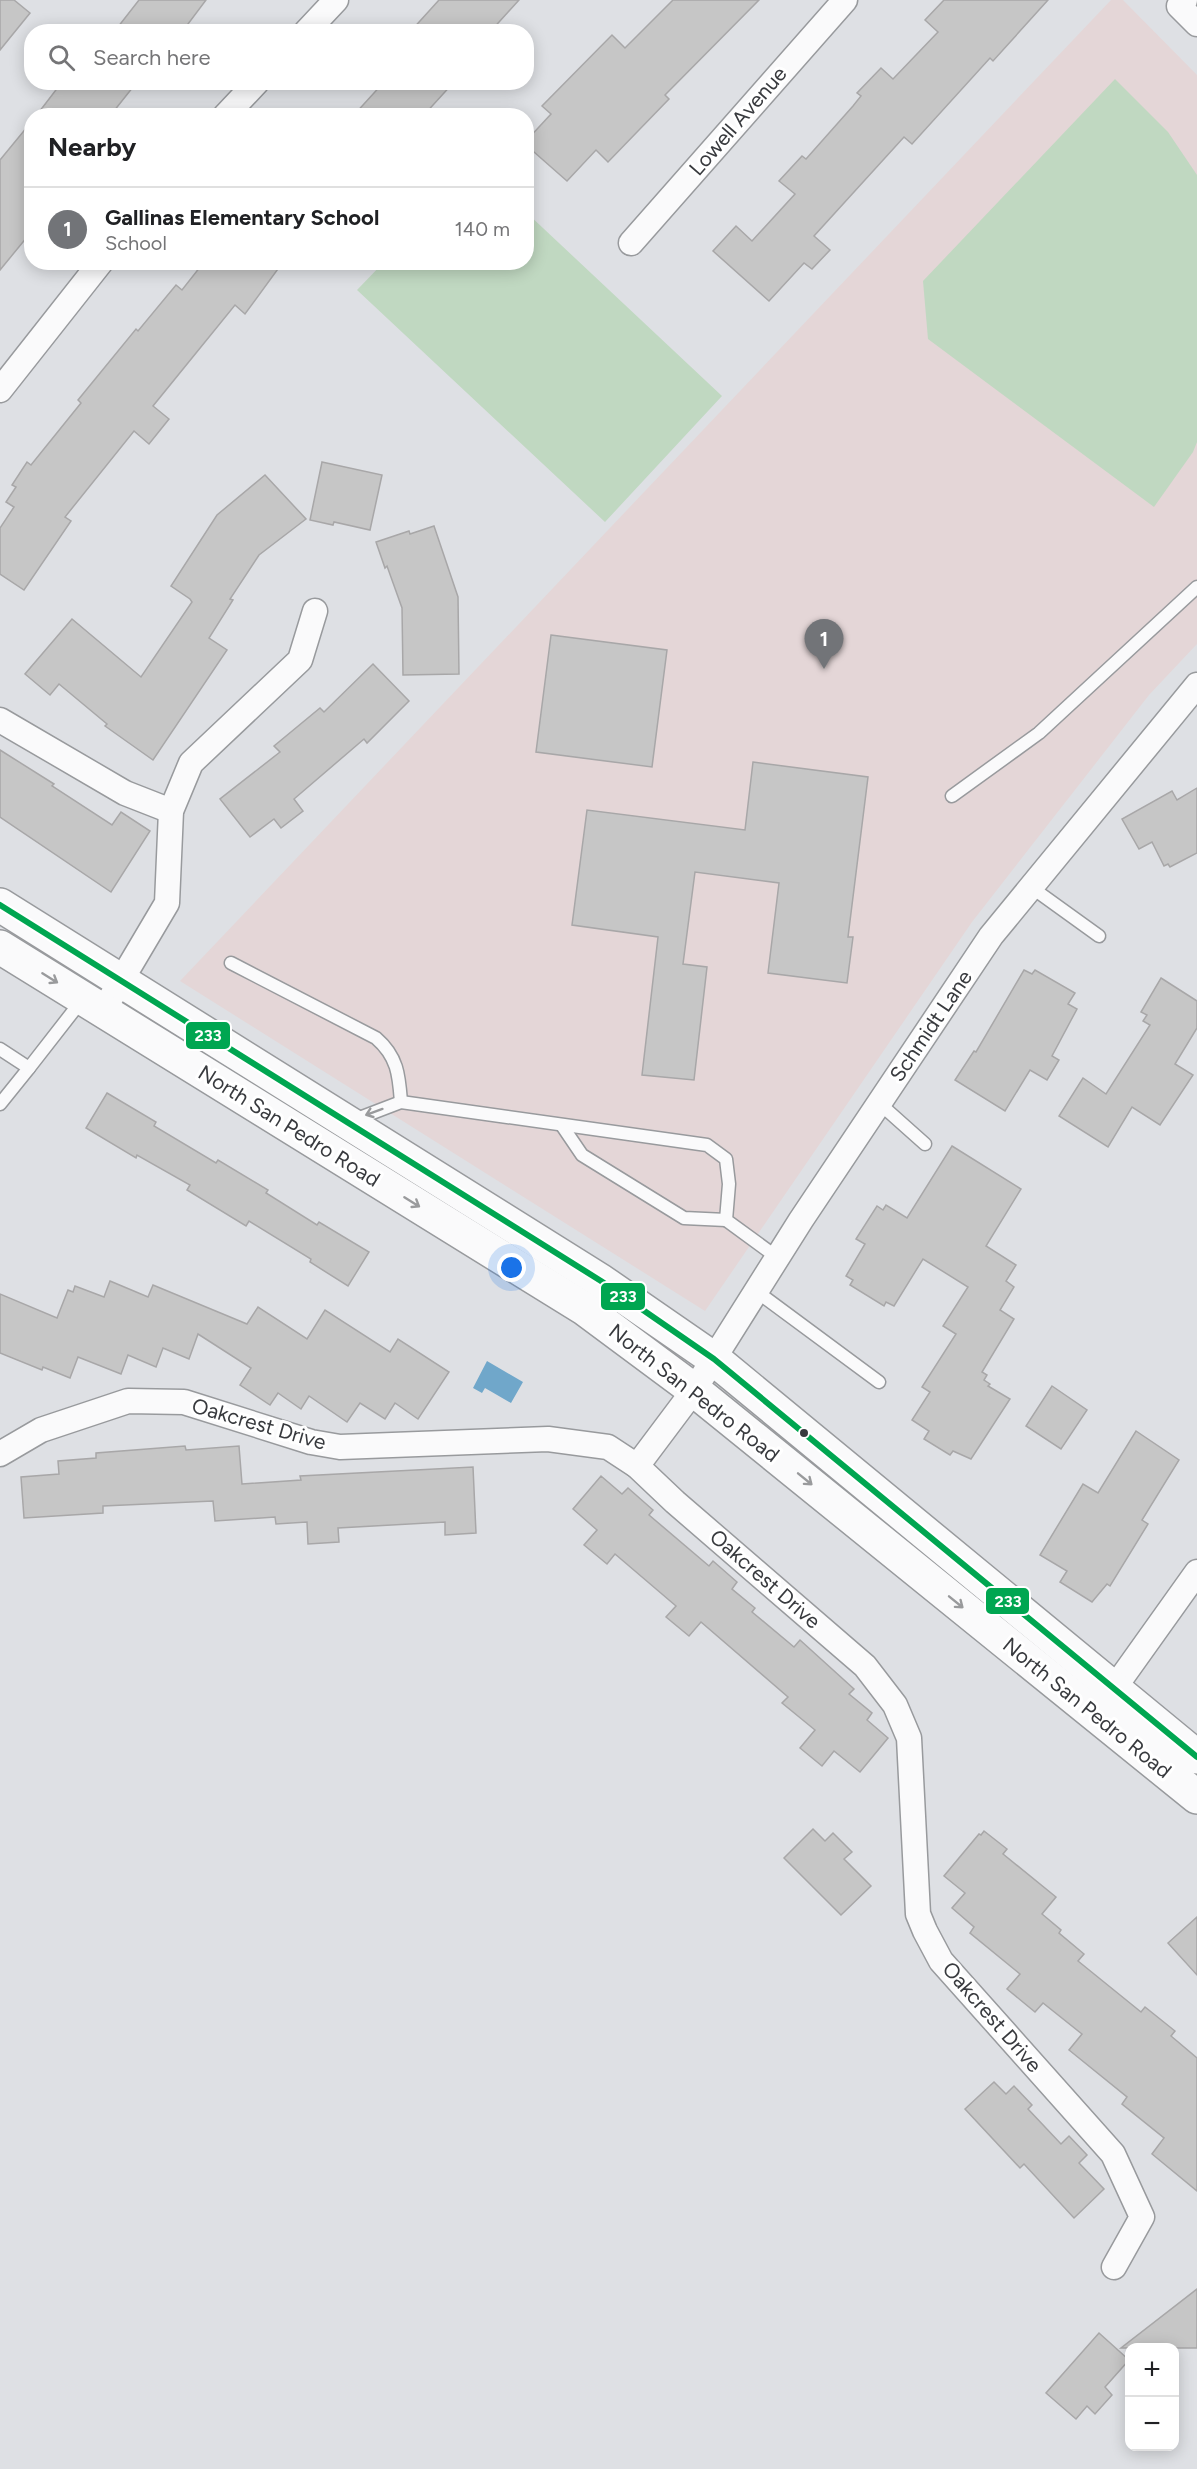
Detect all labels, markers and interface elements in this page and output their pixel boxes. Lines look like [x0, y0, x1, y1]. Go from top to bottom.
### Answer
search box [24, 24, 534, 90]
icon: search [45, 41, 78, 74]
text: Search here [93, 44, 211, 71]
street label: Lowell Avenue [684, 61, 792, 180]
text: Nearby [48, 131, 136, 163]
text: Gallinas Elementary School [105, 204, 379, 231]
text: 1 [63, 217, 72, 241]
text: 140 m [455, 217, 510, 241]
text: School [105, 231, 167, 255]
pin: 1 [804, 620, 844, 669]
street label: Schmidt Lane [884, 965, 977, 1086]
one-way arrow [41, 972, 58, 984]
line badge: 233 [185, 1021, 231, 1050]
text: 233 [194, 1026, 222, 1045]
street label: North San Pedro Road [194, 1059, 385, 1192]
one-way arrow [365, 1108, 384, 1119]
one-way arrow [403, 1196, 420, 1208]
your location [497, 1253, 526, 1282]
line badge: 233 [600, 1282, 646, 1311]
text: 233 [609, 1287, 637, 1306]
street label: North San Pedro Road [604, 1318, 785, 1467]
street label: Oakcrest Drive [189, 1392, 329, 1455]
unlabelled marker [798, 1427, 810, 1439]
one-way arrow [797, 1473, 813, 1486]
street label: Oakcrest Drive [705, 1524, 826, 1633]
line badge: 233 [985, 1587, 1030, 1615]
text: 233 [994, 1592, 1022, 1611]
one-way arrow [948, 1595, 963, 1609]
street label: North San Pedro Road [998, 1632, 1177, 1783]
street label: Oakcrest Drive [938, 1956, 1047, 2077]
map controls [1125, 2343, 1179, 2451]
button: + [1125, 2343, 1179, 2397]
button: − [1125, 2397, 1179, 2451]

